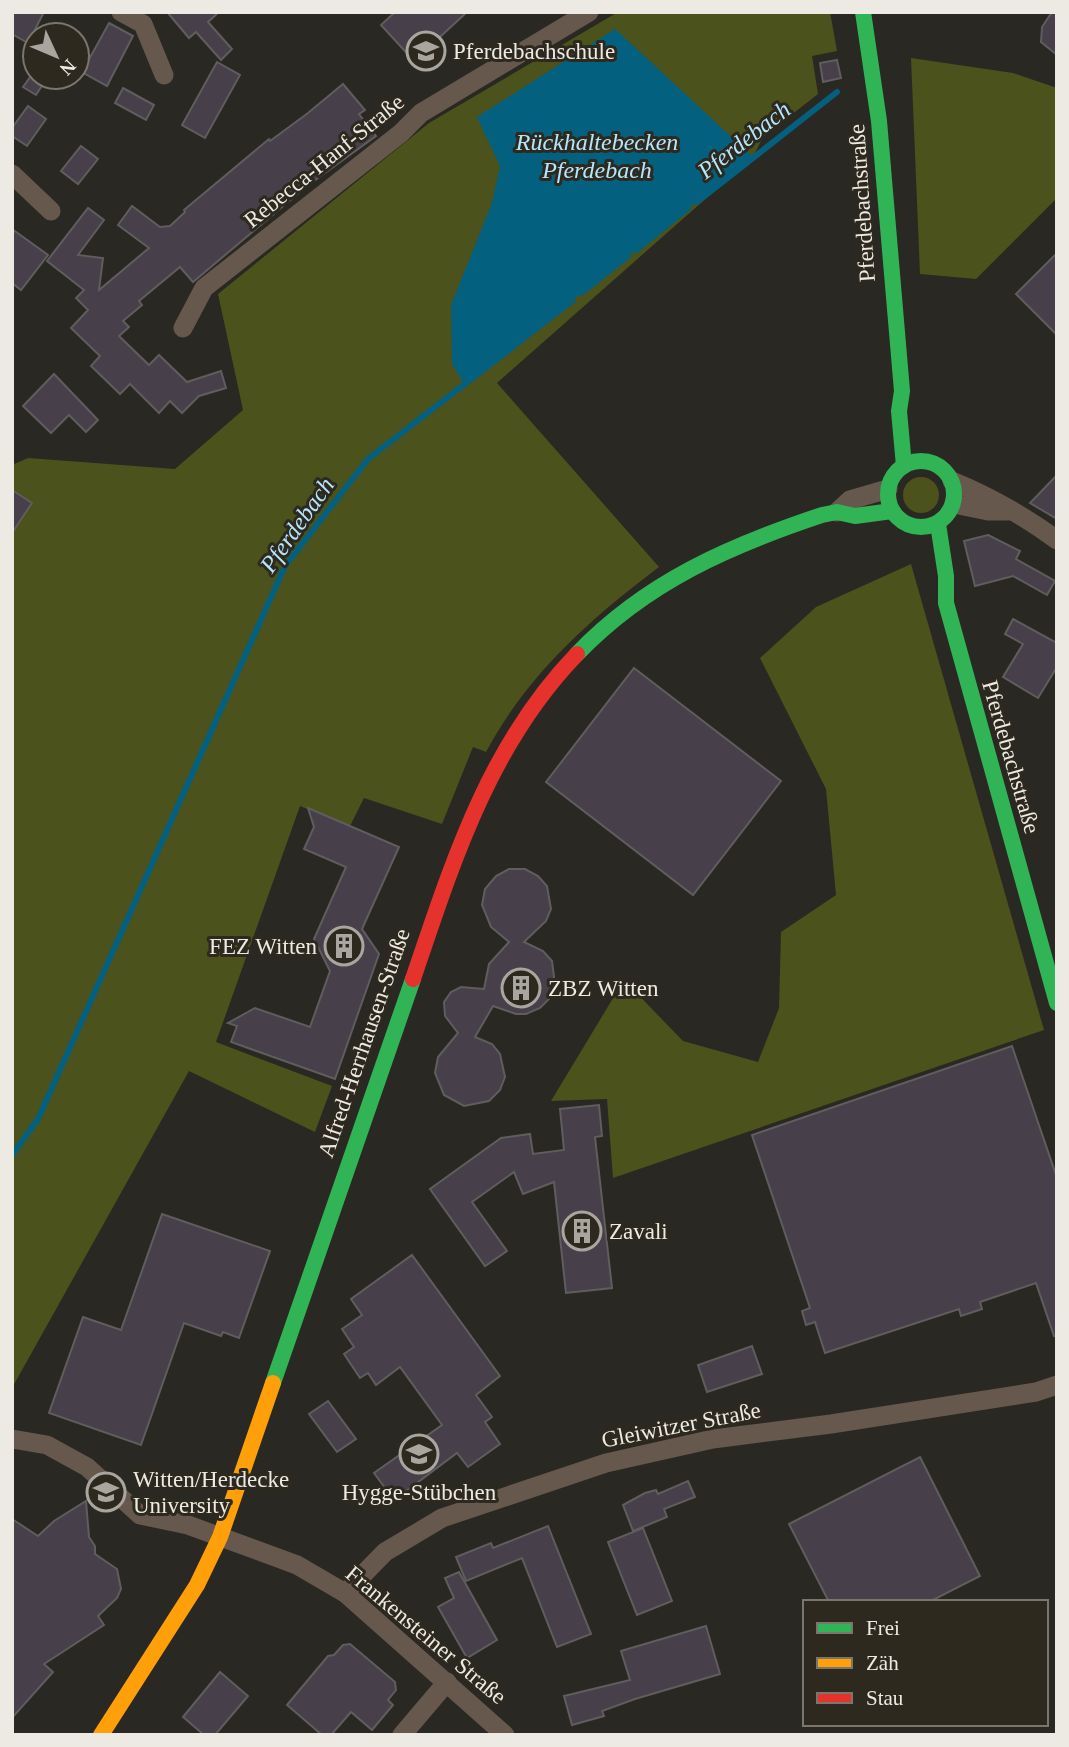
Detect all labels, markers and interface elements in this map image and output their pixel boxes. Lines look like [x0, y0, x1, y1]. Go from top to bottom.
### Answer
north arrow [21, 21, 91, 91]
school or university icon: Pferdebachschule [405, 30, 447, 72]
place label: Pferdebachschule [453, 39, 615, 64]
text: N [55, 55, 80, 80]
street label: Rebecca-Hanf-Straße [239, 89, 409, 233]
water label: Pferdebach [692, 96, 795, 185]
street label: Pferdebachstraße [844, 123, 880, 283]
water label: Rückhaltebecken Pferdebach [515, 129, 678, 183]
water label: Pferdebach [254, 473, 339, 578]
street label: Pferdebachstraße [977, 677, 1045, 837]
street label: Alfred-Herrhausen-Straße [313, 925, 415, 1161]
building icon: FEZ Witten [323, 925, 365, 967]
place label: FEZ Witten [209, 934, 317, 959]
building icon: ZBZ Witten [500, 967, 542, 1009]
place label: ZBZ Witten [548, 976, 659, 1001]
building icon: Zavali [561, 1210, 603, 1252]
place label: Zavali [609, 1219, 668, 1244]
street label: Gleiwitzer Straße [599, 1397, 763, 1453]
school or university icon: Hygge-Stübchen [398, 1433, 440, 1475]
place label: Witten/Herdecke University [133, 1467, 289, 1518]
school or university icon: Witten/Herdecke University [85, 1471, 127, 1513]
place label: Hygge-Stübchen [342, 1480, 497, 1505]
street label: Frankensteiner Straße [341, 1561, 511, 1709]
legend [803, 1600, 1048, 1726]
text: Frei [866, 1616, 900, 1640]
text: Zäh [866, 1651, 899, 1675]
text: Stau [866, 1686, 904, 1710]

